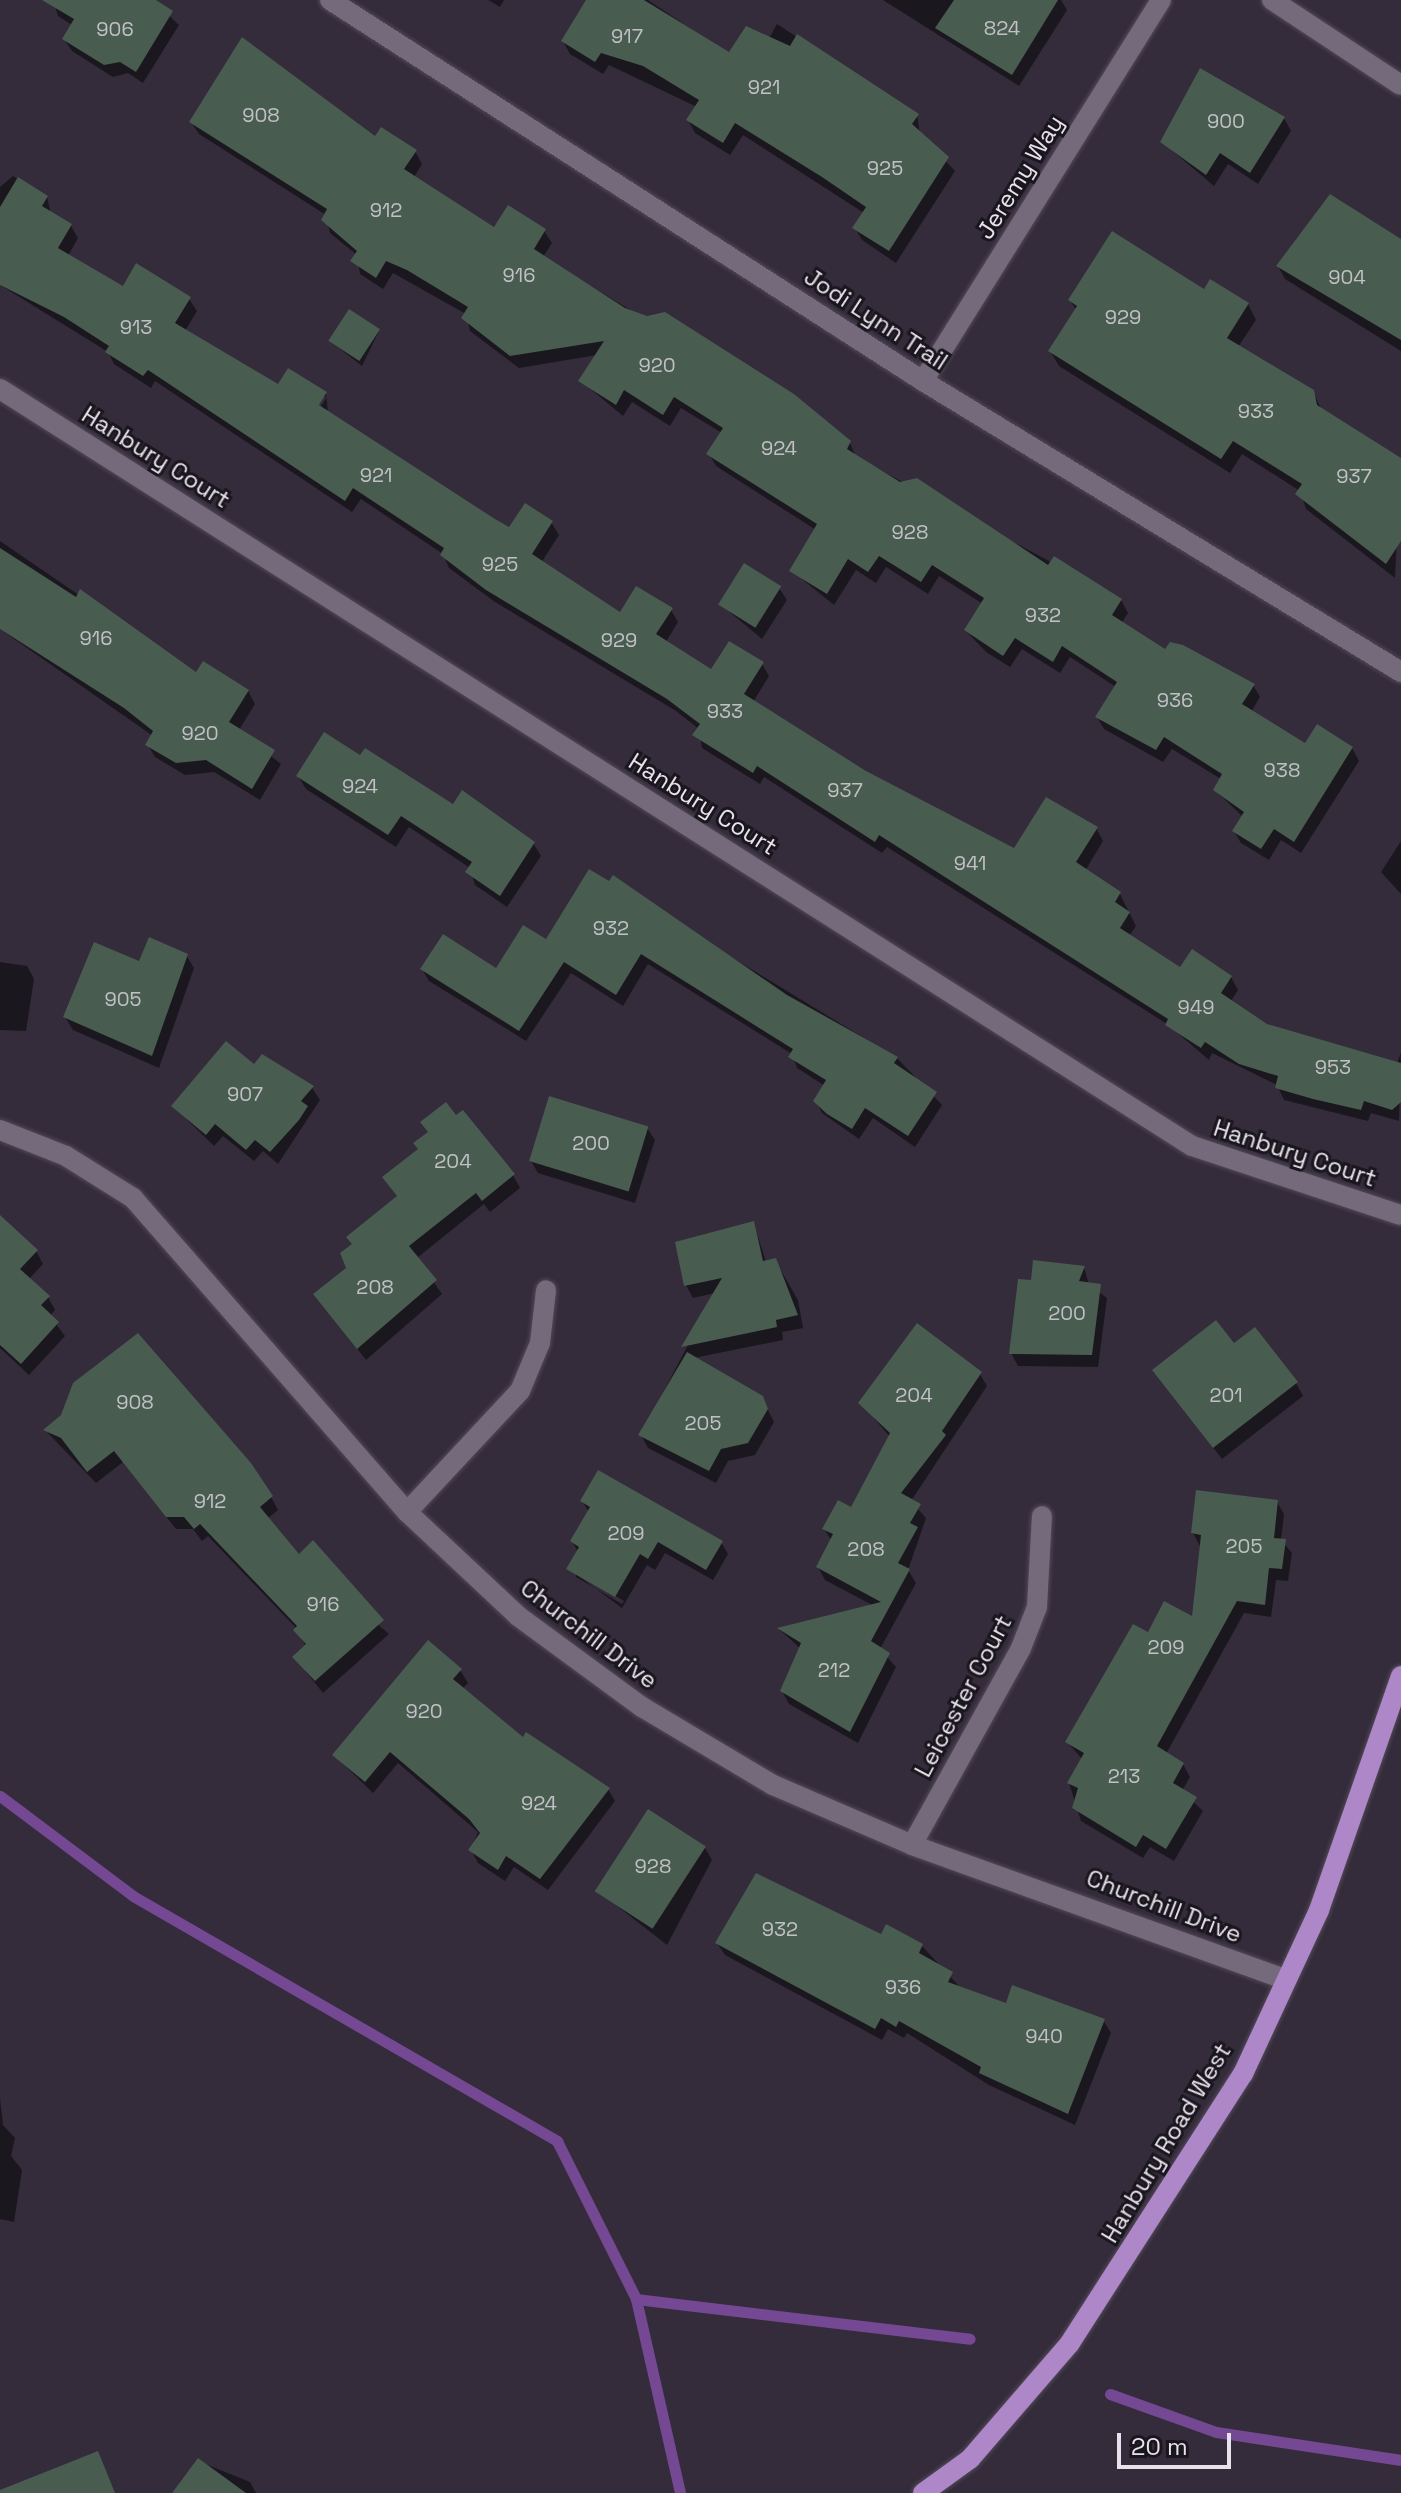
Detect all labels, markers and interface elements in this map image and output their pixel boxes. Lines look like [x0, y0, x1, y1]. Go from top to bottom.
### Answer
house number: 824 [984, 16, 1020, 40]
house number: 906 [96, 17, 134, 41]
house number: 917 [611, 24, 643, 48]
house number: 921 [748, 75, 780, 99]
house number: 908 [242, 103, 280, 127]
house number: 900 [1207, 109, 1245, 133]
street label: Jeremy Way [970, 110, 1070, 244]
house number: 925 [867, 156, 903, 180]
house number: 912 [370, 198, 402, 222]
street label: Jodi Lynn Trail [799, 262, 953, 376]
house number: 916 [503, 263, 535, 287]
house number: 904 [1328, 265, 1366, 289]
house number: 929 [1105, 305, 1141, 329]
house number: 913 [120, 315, 152, 339]
house number: 920 [638, 353, 676, 377]
house number: 933 [1238, 399, 1274, 423]
street label: Hanbury Court [77, 400, 235, 514]
house number: 924 [761, 436, 797, 460]
house number: 921 [360, 463, 392, 487]
house number: 937 [1336, 464, 1372, 488]
house number: 928 [892, 520, 928, 544]
house number: 925 [482, 552, 518, 576]
house number: 932 [1025, 603, 1061, 627]
house number: 916 [80, 626, 112, 650]
house number: 929 [601, 628, 637, 652]
house number: 936 [1157, 688, 1193, 712]
house number: 933 [707, 699, 743, 723]
house number: 920 [181, 721, 219, 745]
street label: Hanbury Court [624, 747, 782, 861]
house number: 938 [1264, 758, 1300, 782]
house number: 924 [342, 774, 378, 798]
house number: 937 [827, 778, 863, 802]
house number: 941 [954, 851, 986, 875]
house number: 932 [593, 916, 629, 940]
house number: 905 [104, 987, 142, 1011]
house number: 949 [1178, 995, 1214, 1019]
house number: 953 [1315, 1055, 1351, 1079]
house number: 907 [227, 1082, 263, 1106]
street label: Hanbury Court [1210, 1113, 1380, 1193]
house number: 200 [572, 1131, 610, 1155]
house number: 204 [434, 1149, 472, 1173]
house number: 208 [356, 1275, 394, 1299]
house number: 200 [1048, 1301, 1086, 1325]
house number: 204 [895, 1383, 933, 1407]
house number: 201 [1209, 1383, 1243, 1407]
house number: 908 [116, 1390, 154, 1414]
house number: 205 [685, 1411, 721, 1435]
house number: 912 [194, 1489, 226, 1513]
house number: 209 [607, 1521, 645, 1545]
house number: 205 [1226, 1534, 1262, 1558]
house number: 208 [847, 1537, 885, 1561]
street label: Churchill Drive [515, 1573, 663, 1695]
house number: 916 [307, 1592, 339, 1616]
street label: Leicester Court [908, 1610, 1018, 1782]
house number: 209 [1147, 1635, 1185, 1659]
house number: 212 [818, 1658, 850, 1682]
house number: 920 [405, 1699, 443, 1723]
house number: 213 [1108, 1764, 1140, 1788]
house number: 924 [521, 1791, 557, 1815]
house number: 928 [635, 1854, 671, 1878]
street label: Churchill Drive [1082, 1863, 1246, 1949]
house number: 932 [762, 1917, 798, 1941]
house number: 936 [885, 1975, 921, 1999]
house number: 940 [1025, 2024, 1063, 2048]
street label: Hanbury Road West [1095, 2038, 1237, 2248]
scale bar [1121, 2417, 1235, 2467]
text: 20 m [1131, 2431, 1188, 2462]

